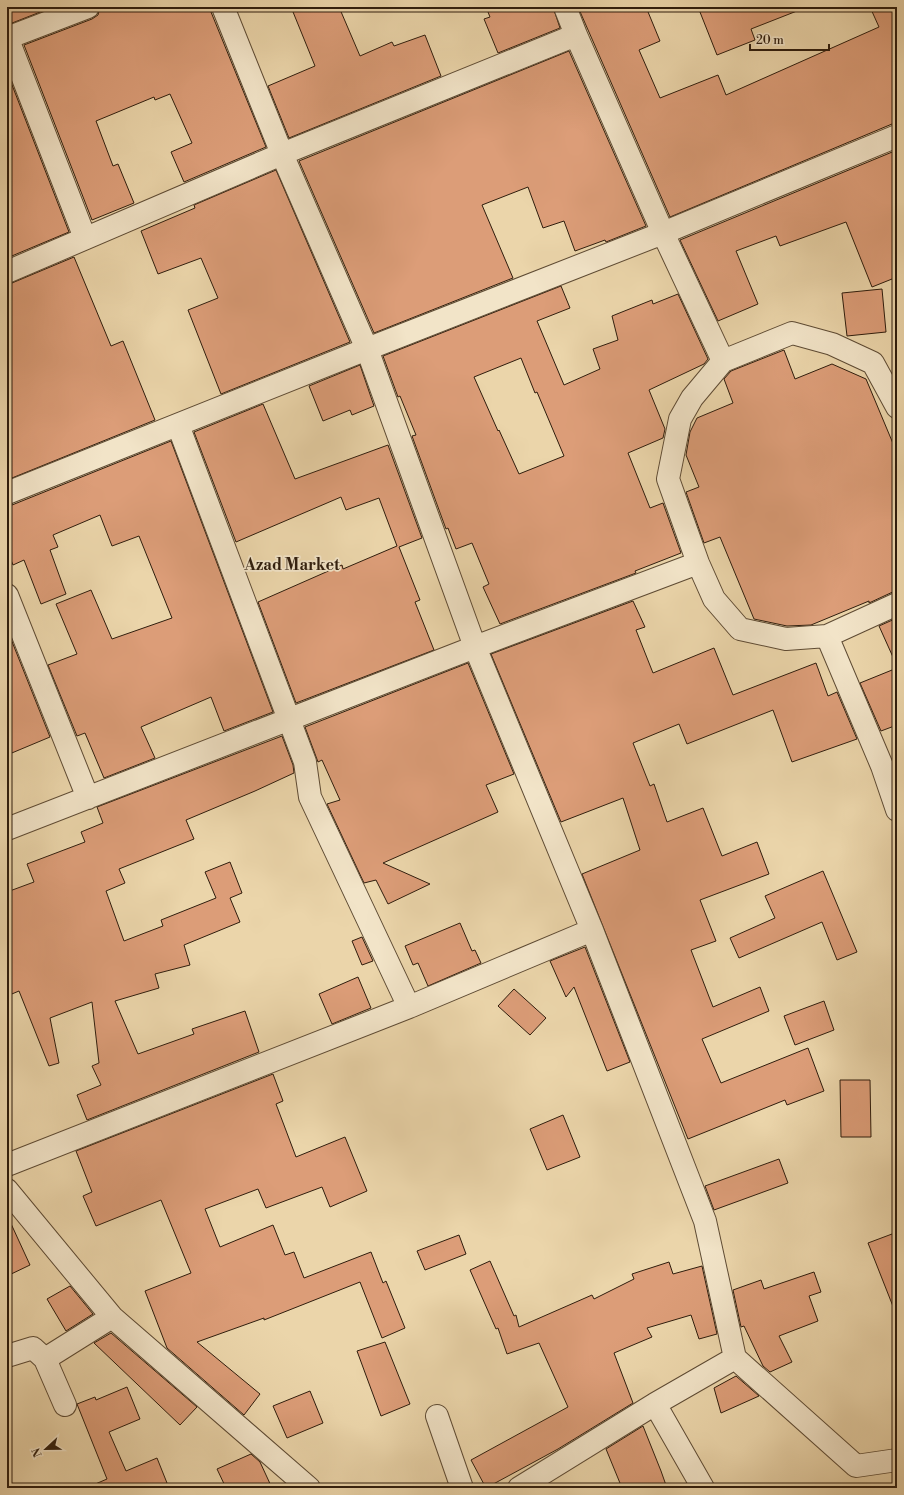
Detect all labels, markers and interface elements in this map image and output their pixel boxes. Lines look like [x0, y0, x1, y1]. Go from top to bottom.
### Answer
scale bar [750, 26, 829, 52]
text: 20 m [756, 33, 784, 48]
district label: Azad Market [243, 555, 340, 575]
north arrow [26, 1429, 66, 1469]
text: N [29, 1445, 46, 1459]

